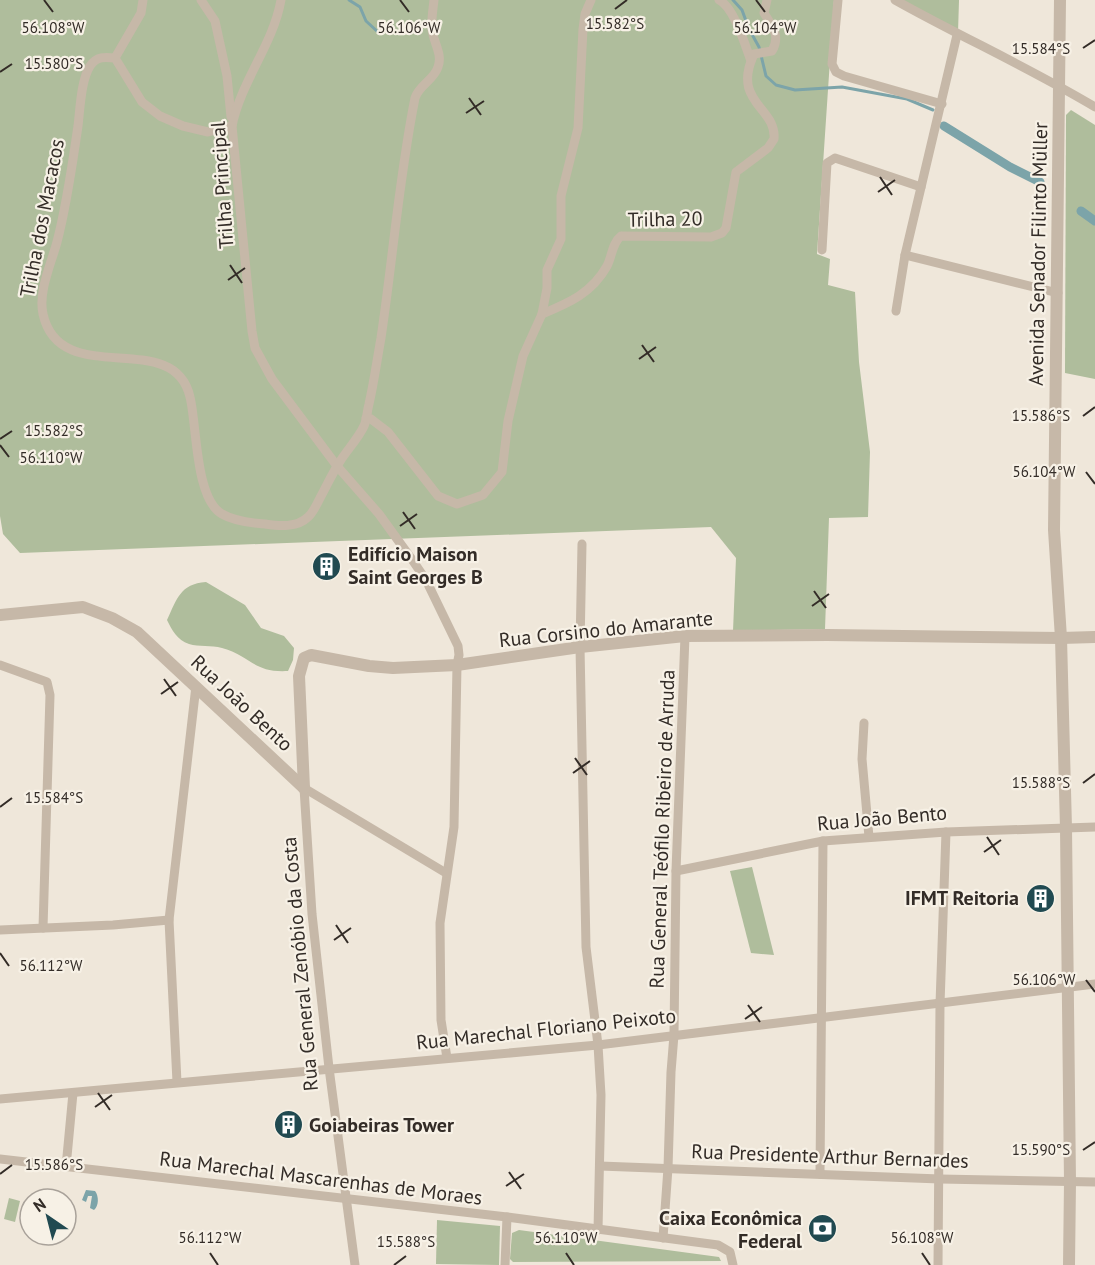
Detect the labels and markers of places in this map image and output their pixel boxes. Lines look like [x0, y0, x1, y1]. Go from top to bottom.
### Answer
place label: Edifício Maison Saint Georges B [348, 541, 483, 590]
building icon: Edifício Maison Saint Georges B [311, 550, 343, 582]
building icon: IFMT Reitoria [1024, 882, 1056, 914]
place label: IFMT Reitoria [905, 885, 1019, 911]
building icon: Goiabeiras Tower [272, 1109, 304, 1141]
place label: Goiabeiras Tower [309, 1112, 454, 1138]
place label: Caixa Econômica Federal [659, 1205, 802, 1254]
bank icon: Caixa Econômica Federal [807, 1213, 839, 1245]

